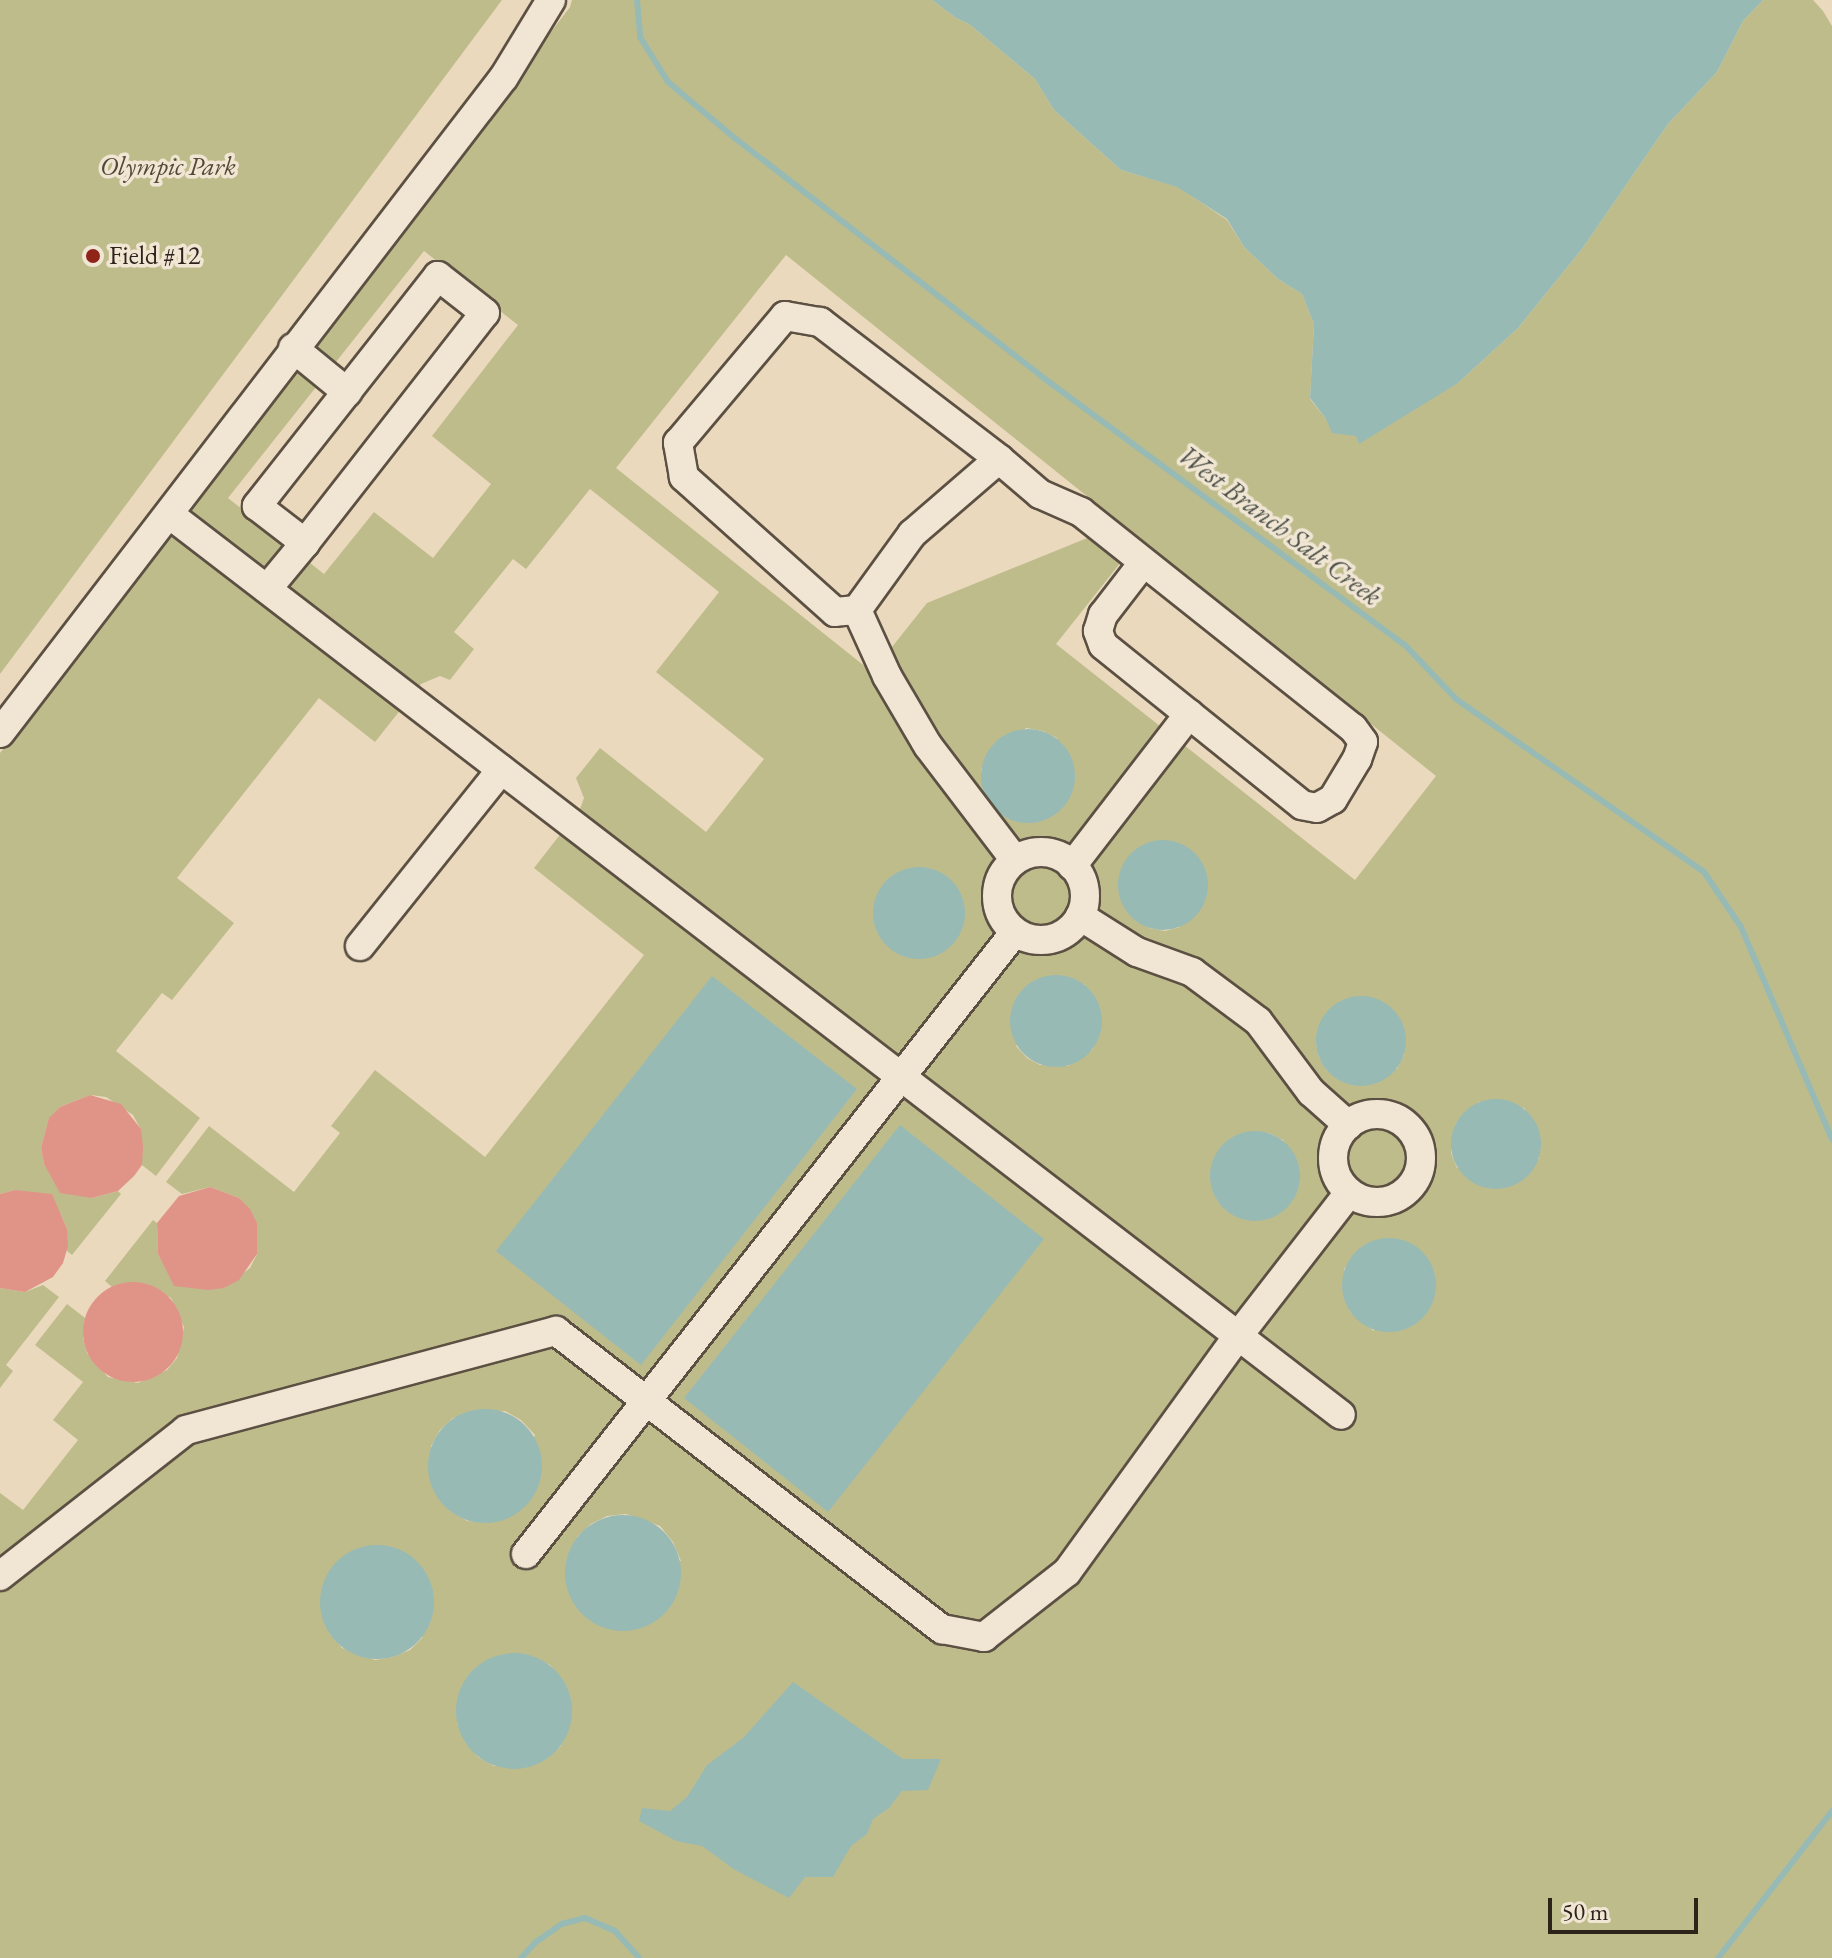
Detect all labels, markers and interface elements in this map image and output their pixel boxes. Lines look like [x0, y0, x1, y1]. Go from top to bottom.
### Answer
park label: Olympic Park [100, 151, 236, 183]
place label: Field #12 [109, 240, 201, 272]
marker: Field #12 [84, 247, 102, 265]
water label: West Branch Salt Creek [1172, 437, 1388, 613]
scale bar [1552, 1882, 1702, 1932]
text: 50 m [1562, 1896, 1609, 1927]

